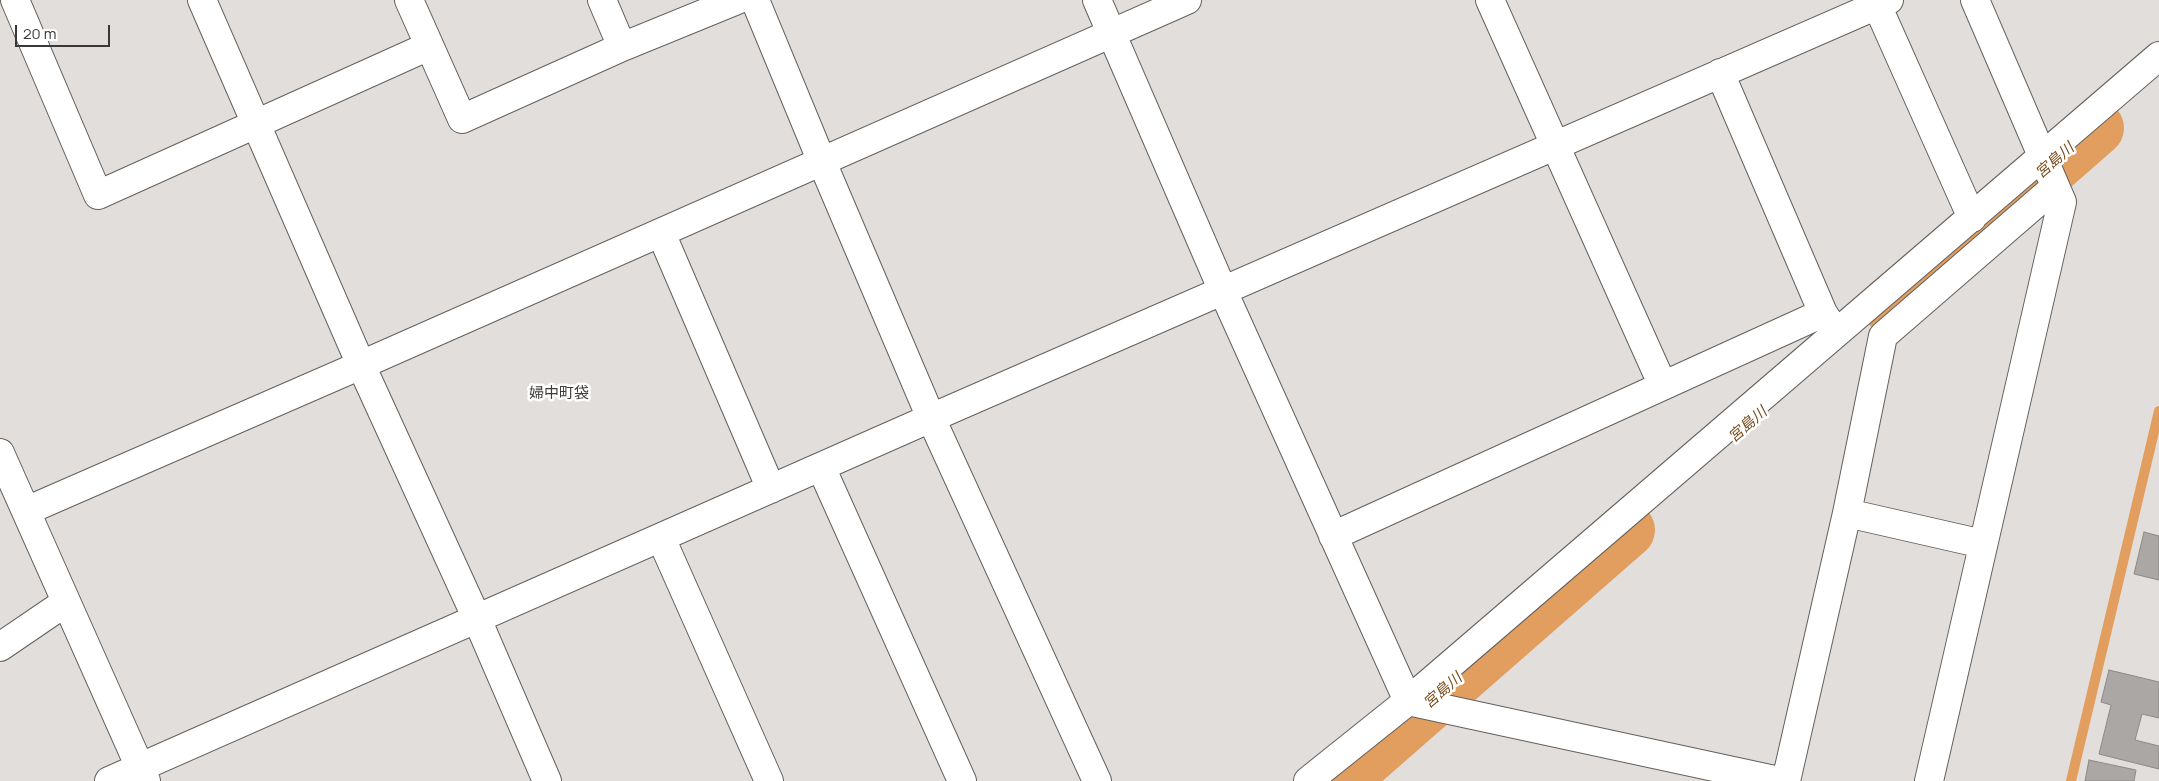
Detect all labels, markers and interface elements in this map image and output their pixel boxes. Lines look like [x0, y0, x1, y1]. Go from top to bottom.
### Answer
scale bar [18, 15, 112, 47]
text: 20 m [23, 23, 56, 44]
water label: 宮島川 [2032, 139, 2078, 183]
district label: 婦中町袋 [529, 385, 589, 403]
water label: 宮島川 [1725, 403, 1771, 447]
water label: 宮島川 [1420, 669, 1466, 713]

